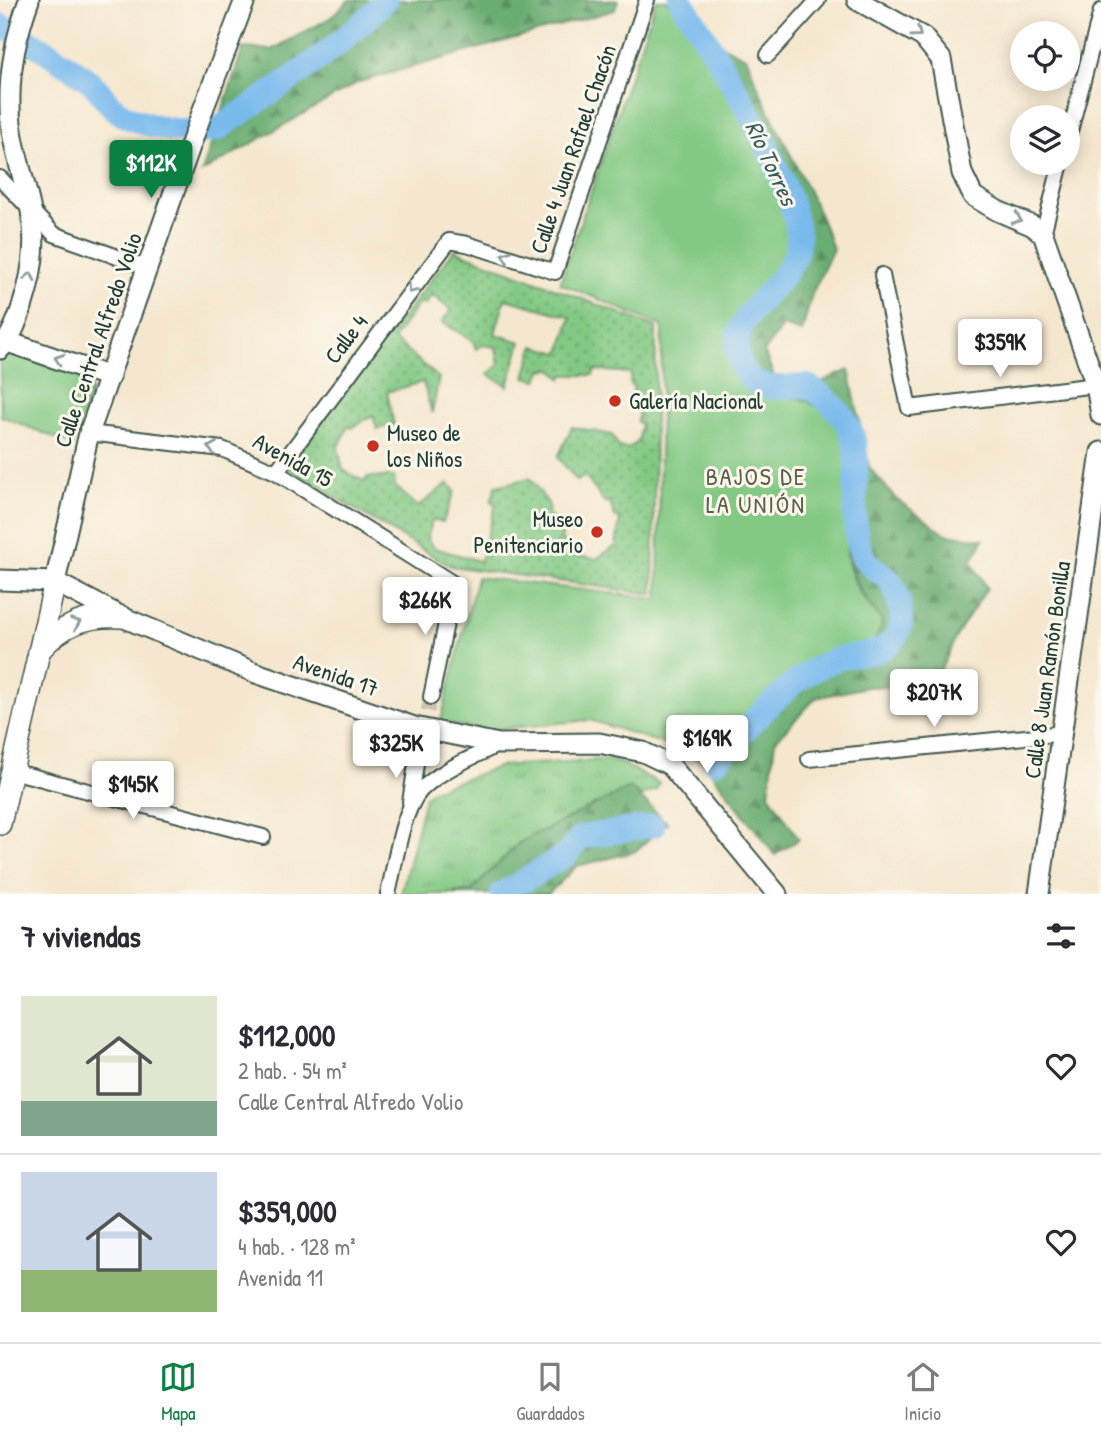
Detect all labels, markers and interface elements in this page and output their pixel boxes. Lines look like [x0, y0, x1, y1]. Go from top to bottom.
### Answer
map controls [1010, 21, 1080, 175]
button: locate [1010, 21, 1080, 91]
one-way arrow [909, 25, 922, 37]
street label: Calle 4 Juan Rafael Chacón [522, 40, 623, 258]
button: layers [1010, 105, 1080, 175]
water label: Río Torres [738, 115, 807, 212]
pin: $112K [102, 140, 200, 200]
text: $112K [125, 147, 177, 178]
one-way arrow [1010, 210, 1022, 224]
street label: Calle Central Alfredo Volio [46, 228, 149, 451]
one-way arrow [501, 250, 513, 265]
one-way arrow [21, 271, 36, 283]
one-way arrow [408, 281, 421, 293]
street label: Calle 4 [317, 308, 374, 370]
pin: $359K [951, 320, 1049, 379]
text: $359K [974, 326, 1026, 357]
one-way arrow [53, 353, 65, 367]
place label: Galería Nacional [629, 385, 764, 416]
marker: Galería Nacional [607, 393, 623, 409]
place label: Museo de los Niños [387, 417, 463, 474]
street label: Avenida 15 [248, 425, 339, 494]
marker: Museo de los Niños [365, 438, 381, 454]
one-way arrow [207, 441, 218, 456]
district label: BAJOS DE LA UNIÓN [706, 460, 806, 520]
place label: Museo Penitenciario [473, 503, 583, 560]
marker: Museo Penitenciario [589, 524, 605, 540]
street label: Calle 8 Juan Ramón Bonilla [1016, 559, 1077, 781]
pin: $266K [376, 578, 474, 637]
text: $266K [399, 584, 451, 615]
one-way arrow [69, 617, 81, 631]
street label: Avenida 17 [289, 646, 383, 704]
pin: $207K [885, 670, 983, 729]
text: $207K [906, 676, 962, 707]
pin: $169K [658, 716, 756, 775]
pin: $325K [347, 720, 445, 780]
text: $169K [682, 722, 732, 753]
text: $325K [369, 727, 423, 758]
pin: $145K [84, 762, 182, 821]
text: $145K [108, 768, 158, 799]
text: 7 viviendas [21, 916, 141, 956]
icon: filters [1042, 917, 1080, 955]
text: $112,000 [238, 1015, 335, 1055]
icon: home [77, 1024, 161, 1108]
icon: heart [1042, 1047, 1080, 1085]
text: 2 hab. · 54 m² [238, 1055, 347, 1086]
text: Calle Central Alfredo Volio [238, 1086, 463, 1117]
text: $359,000 [238, 1191, 337, 1231]
icon: home [77, 1200, 161, 1284]
icon: heart [1042, 1223, 1080, 1261]
text: 4 hab. · 128 m² [238, 1231, 355, 1262]
text: Avenida 11 [238, 1262, 323, 1293]
tab: Mapa [159, 1358, 197, 1426]
tab: Guardados [516, 1358, 585, 1426]
tab: Inicio [904, 1358, 942, 1426]

